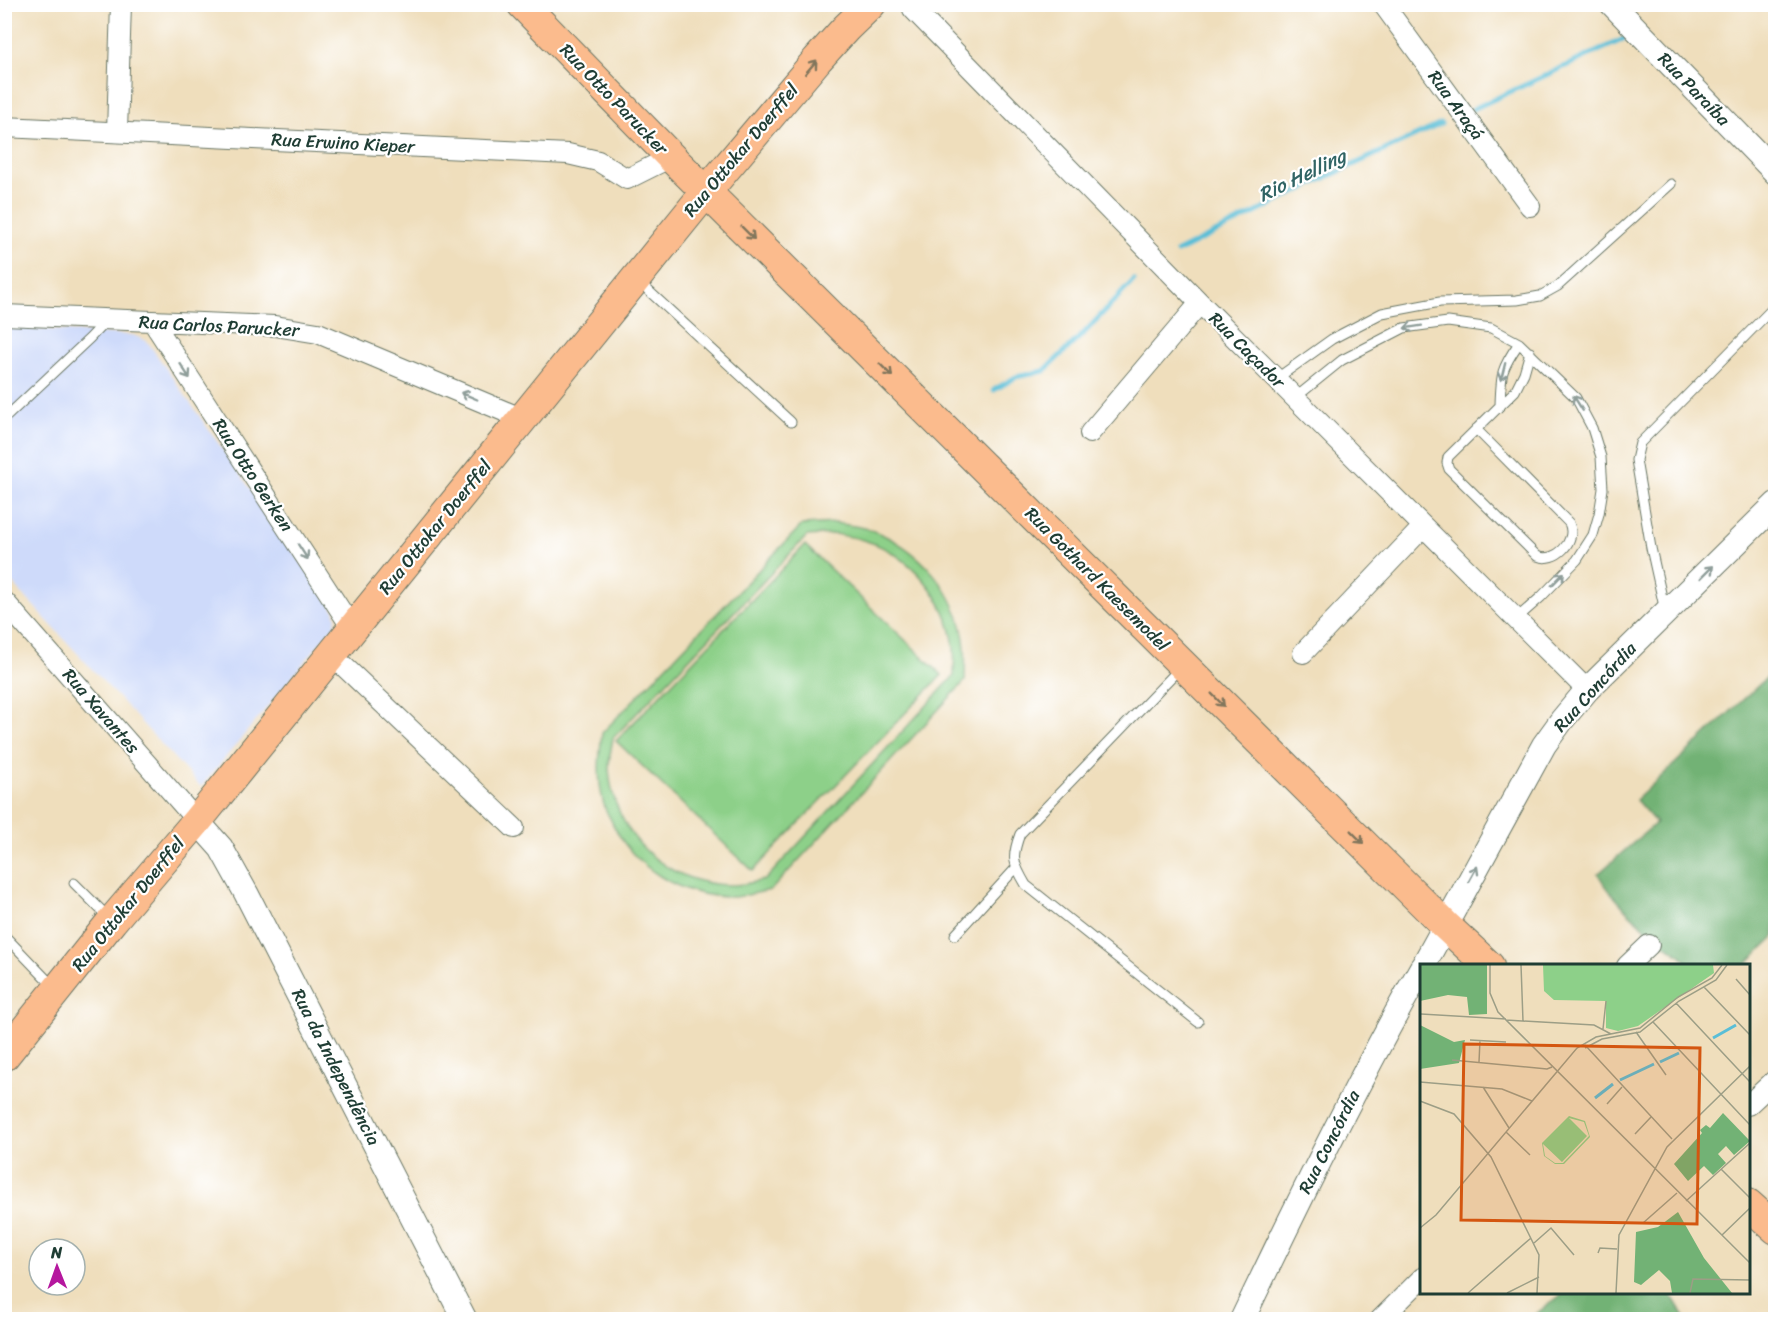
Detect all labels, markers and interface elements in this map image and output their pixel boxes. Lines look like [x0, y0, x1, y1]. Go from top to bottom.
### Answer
street label: Rua Otto Parucker [552, 35, 677, 164]
street label: Rua Paraíba [1650, 44, 1739, 135]
one-way arrow [805, 59, 818, 75]
street label: Rua Araçá [1419, 63, 1493, 147]
street label: Rua Ottokar Doerffel [675, 75, 807, 224]
street label: Rua Erwino Kieper [271, 123, 417, 163]
water label: Rio Helling [1252, 138, 1354, 212]
one-way arrow [740, 226, 755, 240]
street label: Rua Caçador [1201, 304, 1294, 397]
street label: Rua Carlos Parucker [138, 306, 302, 346]
one-way arrow [1403, 322, 1423, 333]
one-way arrow [179, 362, 191, 379]
one-way arrow [1497, 362, 1509, 381]
one-way arrow [879, 363, 894, 378]
one-way arrow [461, 390, 479, 401]
one-way arrow [1571, 395, 1583, 412]
street label: Rua Otto Gerken [204, 411, 302, 539]
street label: Rua Ottokar Doerffel [370, 451, 500, 602]
street label: Rua Gothard Kaesemodel [1017, 499, 1178, 660]
one-way arrow [297, 543, 309, 560]
one-way arrow [1700, 564, 1715, 579]
one-way arrow [1551, 572, 1566, 587]
street label: Rua Concórdia [1545, 634, 1645, 740]
street label: Rua Xavantes [54, 661, 148, 762]
one-way arrow [1211, 693, 1226, 708]
street label: Rua Ottokar Doerffel [63, 828, 193, 979]
one-way arrow [1349, 830, 1364, 845]
one-way arrow [1467, 866, 1479, 883]
inset map [1420, 964, 1750, 1294]
street label: Rua da Independência [282, 983, 390, 1151]
street label: Rua Concórdia [1289, 1083, 1369, 1200]
north arrow [27, 1237, 87, 1297]
text: N [50, 1238, 63, 1267]

